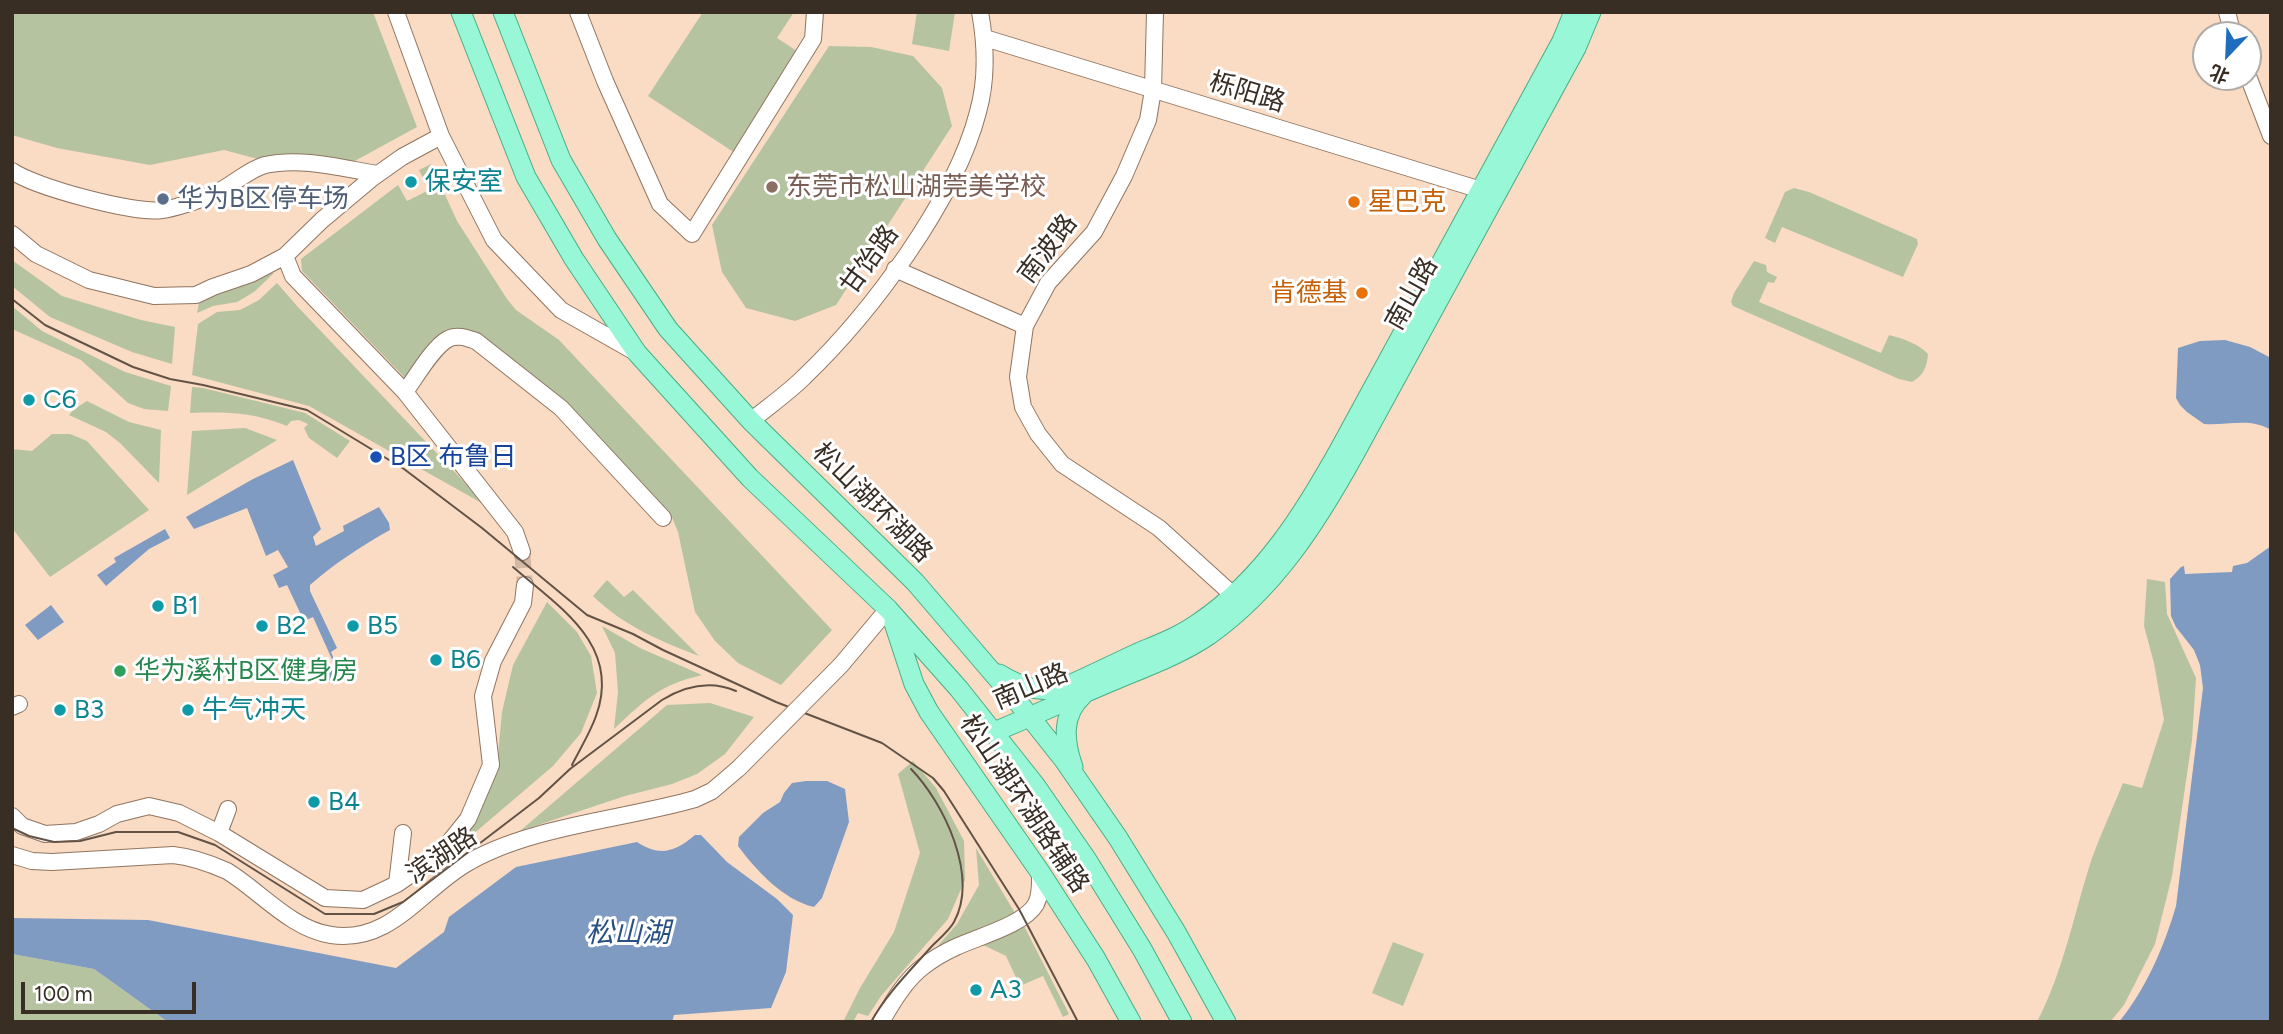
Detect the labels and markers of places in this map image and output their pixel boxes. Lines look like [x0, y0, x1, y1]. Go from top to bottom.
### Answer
place label: 保安室 [425, 166, 503, 198]
place label: 东莞市松山湖莞美学校 [786, 171, 1046, 203]
marker: 保安室 [403, 174, 419, 190]
marker: 东莞市松山湖莞美学校 [764, 179, 780, 195]
place label: 华为B区停车场 [177, 183, 349, 215]
place label: 星巴克 [1368, 186, 1446, 218]
marker: 华为B区停车场 [155, 191, 171, 207]
marker: 星巴克 [1346, 194, 1362, 210]
place label: 肯德基 [1270, 277, 1348, 309]
marker: 肯德基 [1354, 285, 1370, 301]
place label: C6 [43, 384, 76, 416]
marker: C6 [21, 392, 37, 408]
place label: B区 布鲁日 [390, 441, 516, 473]
marker: B区 布鲁日 [368, 449, 384, 465]
place label: B1 [172, 590, 199, 622]
marker: B1 [150, 598, 166, 614]
place label: B2 [276, 610, 306, 642]
place label: B5 [367, 610, 398, 642]
marker: B2 [254, 618, 270, 634]
marker: B5 [345, 618, 361, 634]
place label: B6 [450, 644, 481, 676]
marker: B6 [428, 652, 444, 668]
place label: 华为溪村B区健身房 [134, 655, 358, 687]
marker: 华为溪村B区健身房 [112, 663, 128, 679]
place label: B3 [74, 694, 104, 726]
place label: 牛气冲天 [202, 694, 306, 726]
marker: B3 [52, 702, 68, 718]
marker: 牛气冲天 [180, 702, 196, 718]
place label: B4 [328, 786, 360, 818]
marker: B4 [306, 794, 322, 810]
place label: A3 [990, 974, 1022, 1006]
marker: A3 [968, 982, 984, 998]

